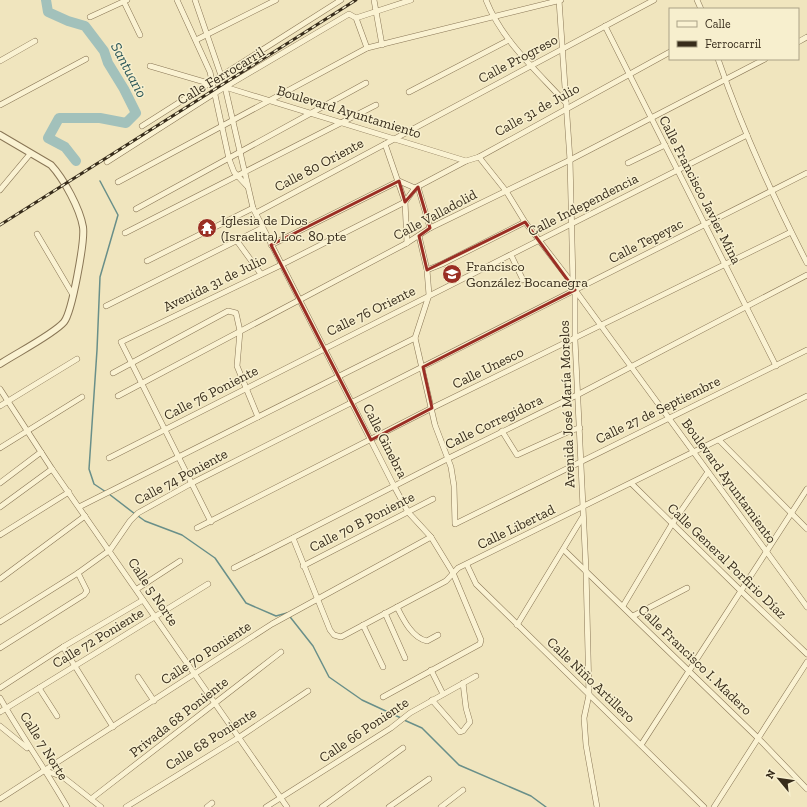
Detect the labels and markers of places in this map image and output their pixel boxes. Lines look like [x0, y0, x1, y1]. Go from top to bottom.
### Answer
place label: Iglesia de Dios (Israelita) Loc. 80 pte [221, 212, 347, 245]
temple icon: Iglesia de Dios (Israelita) Loc. 80 pte [196, 217, 218, 239]
place label: Francisco González Bocanegra [466, 258, 588, 291]
school or university icon: Francisco González Bocanegra [441, 263, 463, 285]

